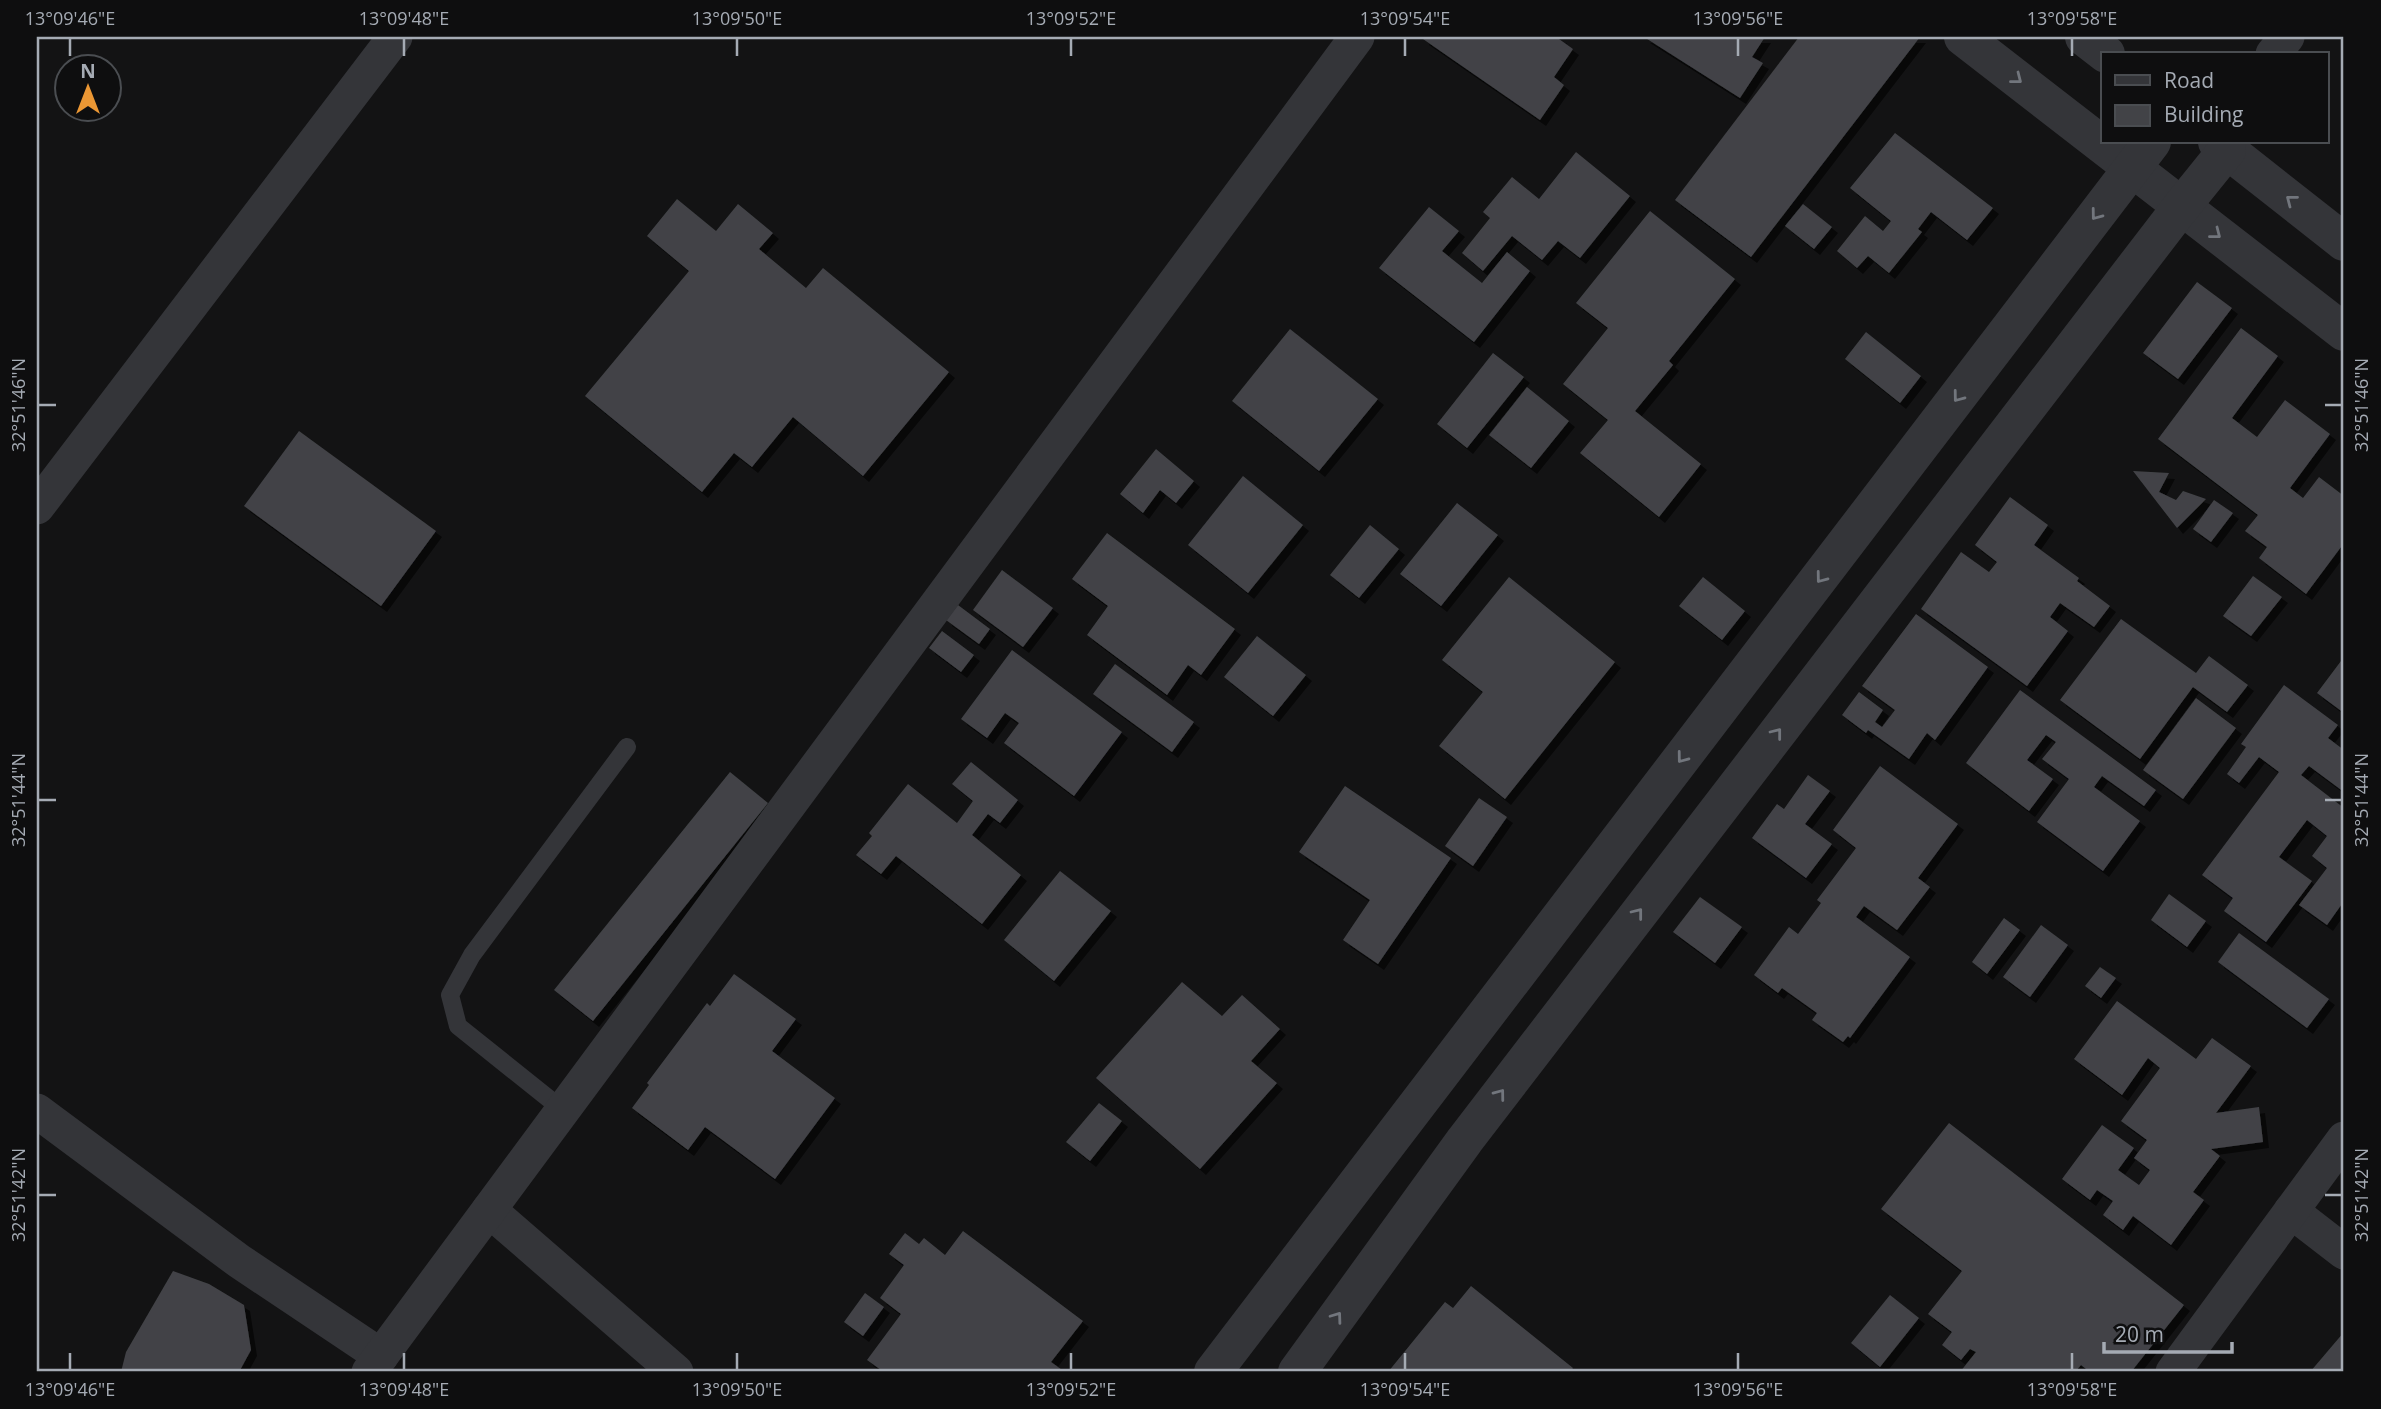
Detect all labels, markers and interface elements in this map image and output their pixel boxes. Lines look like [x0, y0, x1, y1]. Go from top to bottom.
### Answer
text: 13°09'46"E [25, 6, 115, 30]
text: 13°09'48"E [359, 6, 449, 30]
text: 13°09'50"E [692, 6, 782, 30]
text: 13°09'52"E [1026, 6, 1116, 30]
text: 13°09'54"E [1360, 6, 1450, 30]
text: 13°09'56"E [1693, 6, 1783, 30]
text: 13°09'58"E [2027, 6, 2117, 30]
north arrow [52, 52, 122, 122]
legend [2101, 52, 2328, 144]
text: N [80, 58, 96, 84]
text: Road [2164, 66, 2214, 94]
one-way arrow [2009, 70, 2022, 83]
text: Building [2164, 100, 2243, 128]
one-way arrow [2286, 196, 2299, 208]
one-way arrow [2091, 207, 2104, 220]
one-way arrow [2208, 225, 2220, 238]
text: 32°51'46"N [6, 358, 30, 452]
text: 32°51'46"N [2349, 358, 2373, 452]
one-way arrow [1954, 389, 1967, 401]
one-way arrow [1816, 570, 1829, 582]
one-way arrow [1768, 728, 1781, 740]
one-way arrow [1678, 751, 1691, 763]
text: 32°51'44"N [6, 753, 30, 847]
text: 32°51'44"N [2349, 753, 2373, 847]
one-way arrow [1630, 908, 1643, 921]
one-way arrow [1492, 1089, 1505, 1102]
text: 32°51'42"N [6, 1148, 30, 1242]
text: 32°51'42"N [2349, 1148, 2373, 1242]
scale bar [2104, 1311, 2232, 1355]
one-way arrow [1329, 1312, 1341, 1325]
text: 20 m [2115, 1320, 2164, 1348]
text: 13°09'46"E [25, 1377, 115, 1401]
text: 13°09'48"E [359, 1377, 449, 1401]
text: 13°09'50"E [692, 1377, 782, 1401]
text: 13°09'52"E [1026, 1377, 1116, 1401]
text: 13°09'54"E [1360, 1377, 1450, 1401]
text: 13°09'56"E [1693, 1377, 1783, 1401]
text: 13°09'58"E [2027, 1377, 2117, 1401]

